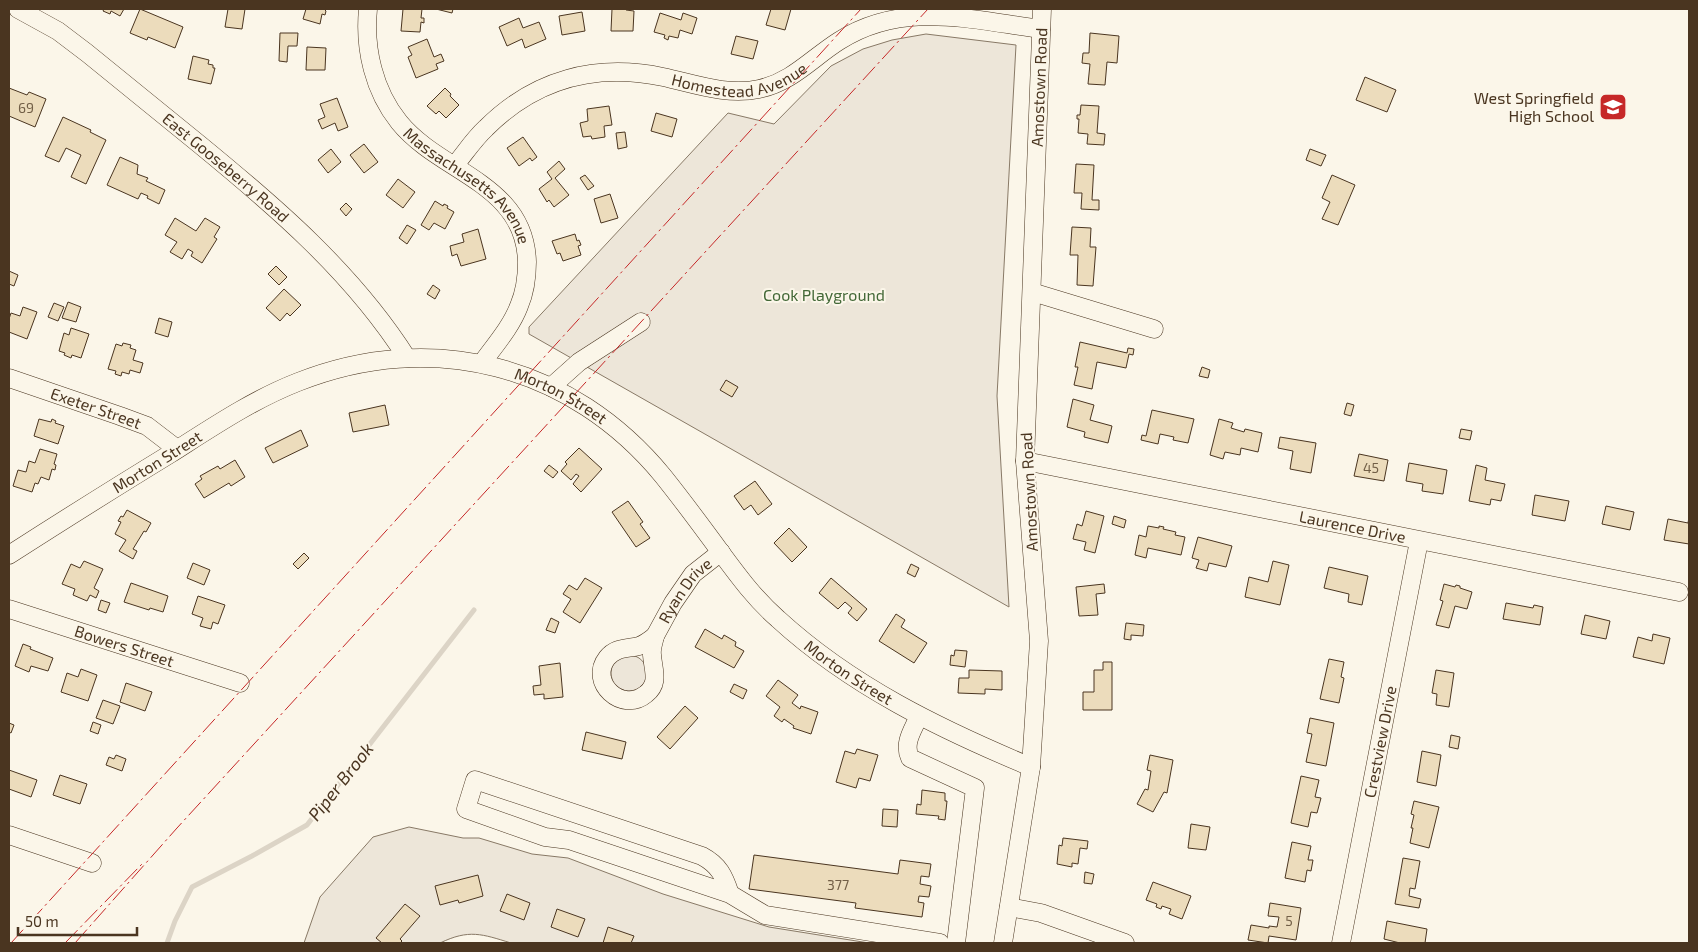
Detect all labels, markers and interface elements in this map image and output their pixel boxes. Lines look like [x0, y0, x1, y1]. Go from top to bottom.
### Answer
street label: Amostown Road [1027, 27, 1050, 147]
street label: Homestead Avenue [670, 58, 810, 100]
place label: West Springfield High School [1474, 88, 1594, 125]
school or university icon: West Springfield High School [1598, 92, 1628, 122]
house number: 69 [18, 99, 34, 116]
street label: East Gooseberry Road [159, 108, 293, 226]
street label: Massachusetts Avenue [400, 123, 535, 246]
park label: Cook Playground [763, 285, 885, 304]
street label: Morton Street [512, 363, 611, 427]
street label: Exeter Street [48, 383, 144, 432]
street label: Morton Street [108, 426, 205, 496]
street label: Amostown Road [1016, 432, 1041, 552]
house number: 45 [1363, 459, 1379, 476]
street label: Laurence Drive [1298, 506, 1407, 546]
street label: Ryan Drive [654, 553, 715, 626]
street label: Bowers Street [72, 621, 176, 670]
street label: Morton Street [801, 636, 896, 708]
street label: Crestview Drive [1359, 684, 1400, 799]
water label: Piper Brook [303, 738, 378, 825]
house number: 377 [827, 876, 849, 893]
scale bar [18, 904, 136, 936]
text: 50 m [25, 912, 59, 930]
house number: 5 [1285, 912, 1293, 929]

